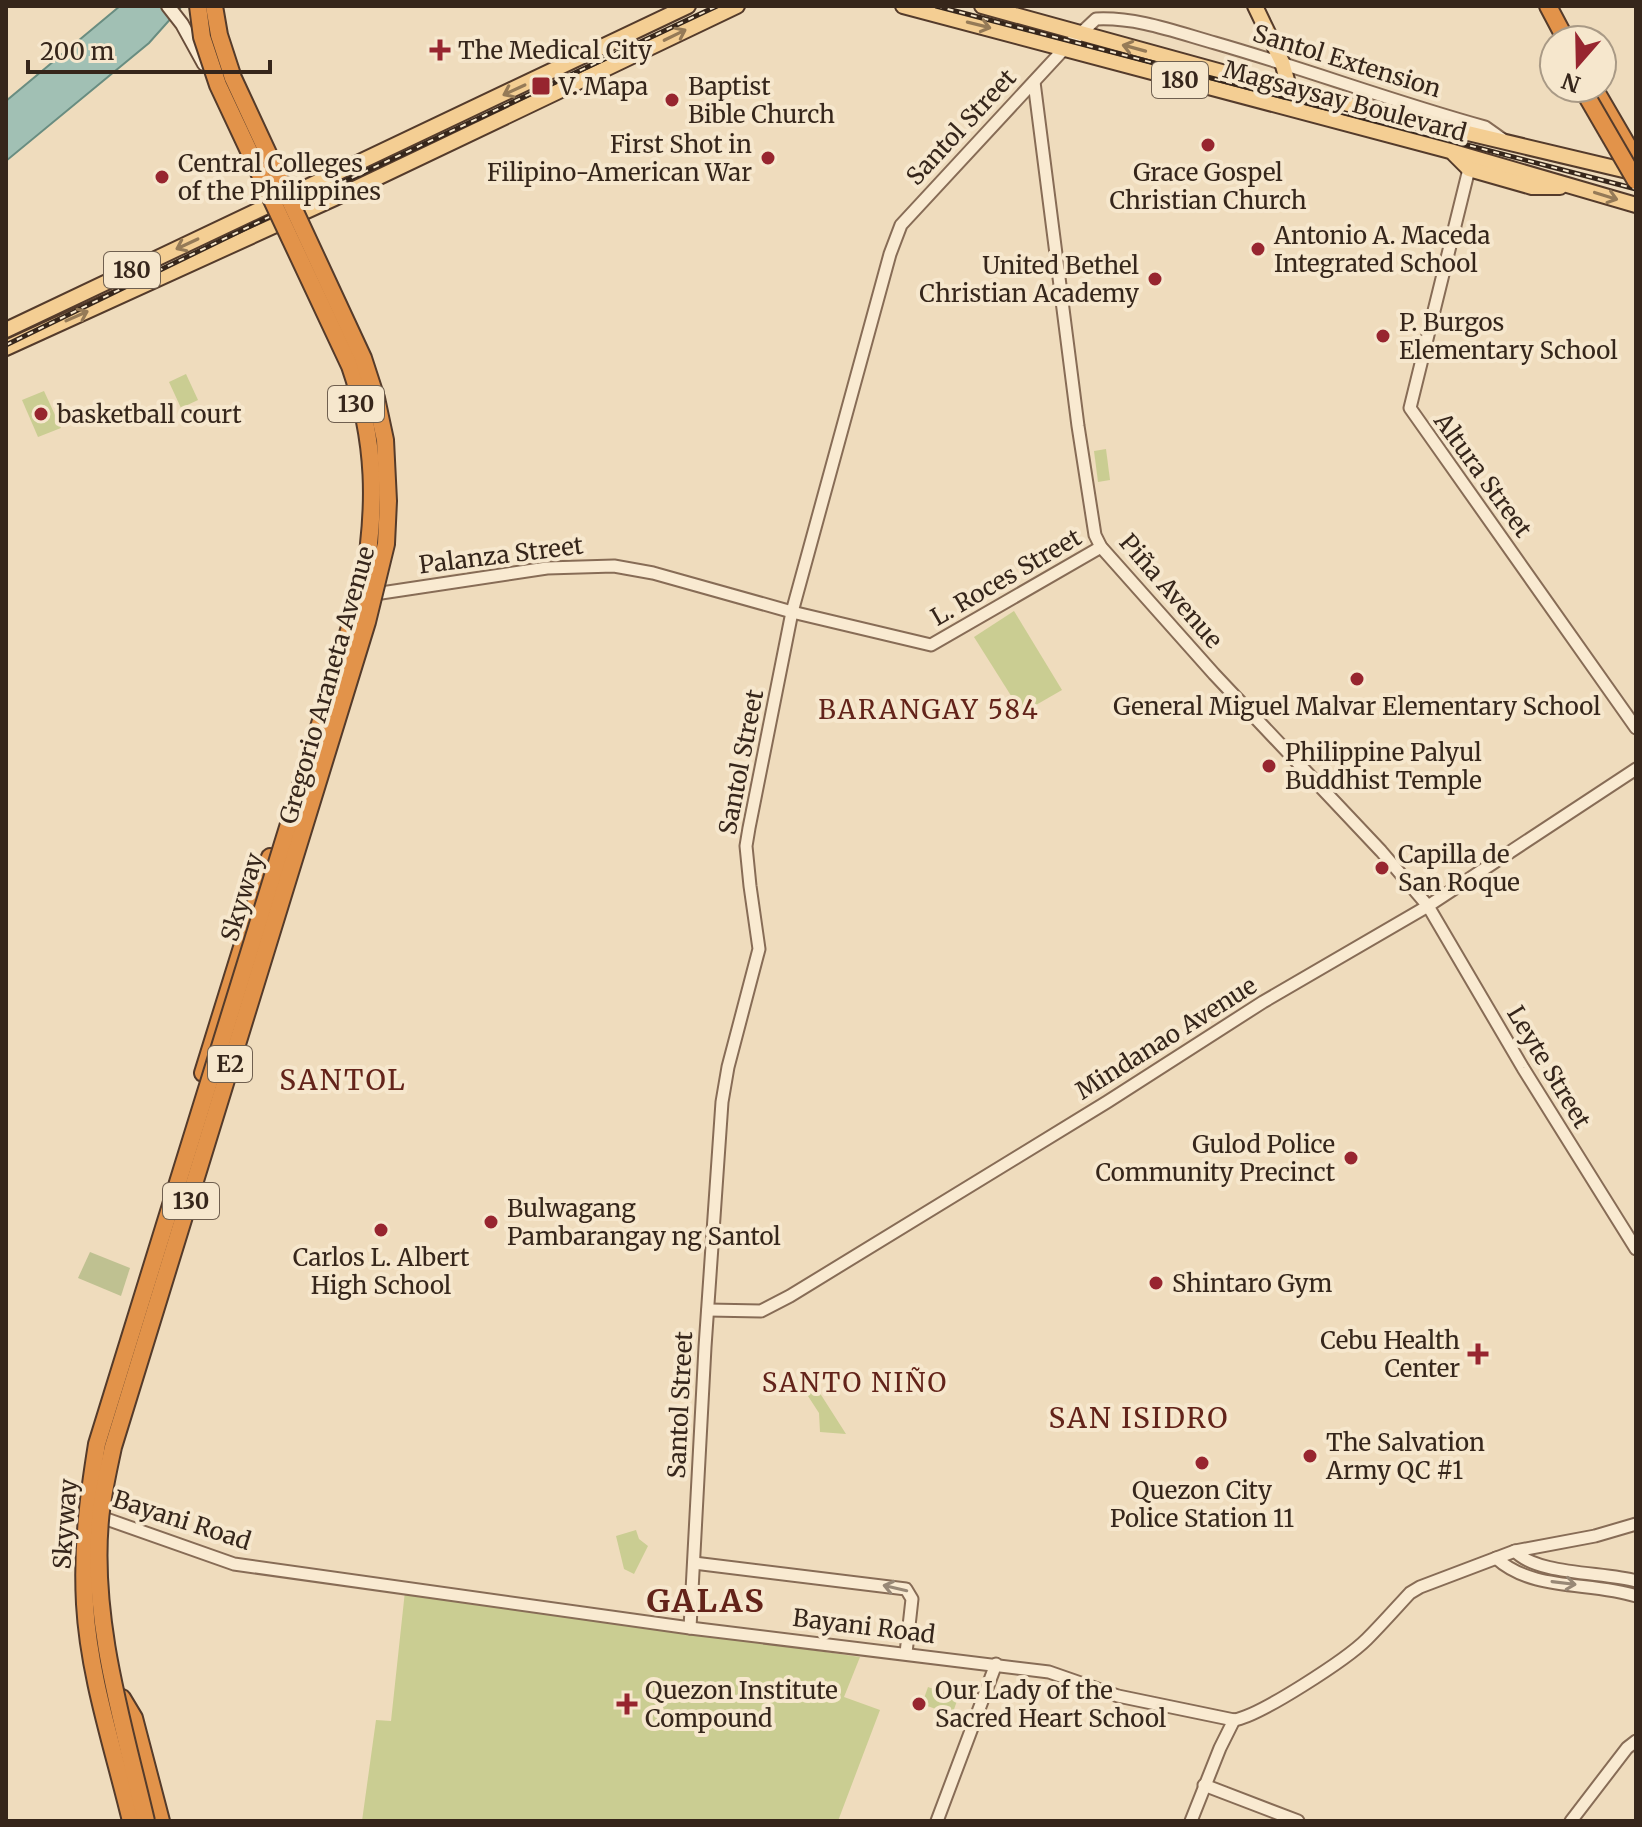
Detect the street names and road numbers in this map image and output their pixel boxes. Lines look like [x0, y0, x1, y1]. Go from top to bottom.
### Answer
street label: Santol Extension [1249, 18, 1445, 104]
street label: Magsaysay Boulevard [1220, 54, 1470, 148]
street label: Santol Street [899, 62, 1023, 192]
road number: 180 [1152, 62, 1208, 98]
road number: 180 [104, 252, 160, 288]
road number: 130 [328, 386, 384, 422]
street label: Altura Street [1427, 406, 1539, 544]
street label: L. Roces Street [925, 521, 1087, 633]
street label: Piña Avenue [1113, 527, 1229, 655]
street label: Palanza Street [417, 529, 585, 580]
street label: Gregorio Araneta Avenue [273, 543, 381, 827]
street label: Santol Street [712, 686, 770, 837]
street label: Skyway [214, 849, 270, 945]
street label: Mindanao Avenue [1070, 970, 1262, 1106]
street label: Leyte Street [1500, 1000, 1598, 1135]
road number: E2 [208, 1046, 252, 1082]
road number: 130 [163, 1183, 219, 1219]
street label: Santol Street [661, 1330, 699, 1479]
street label: Skyway [46, 1478, 84, 1570]
street label: Bayani Road [109, 1483, 255, 1557]
street label: Bayani Road [791, 1602, 937, 1650]

